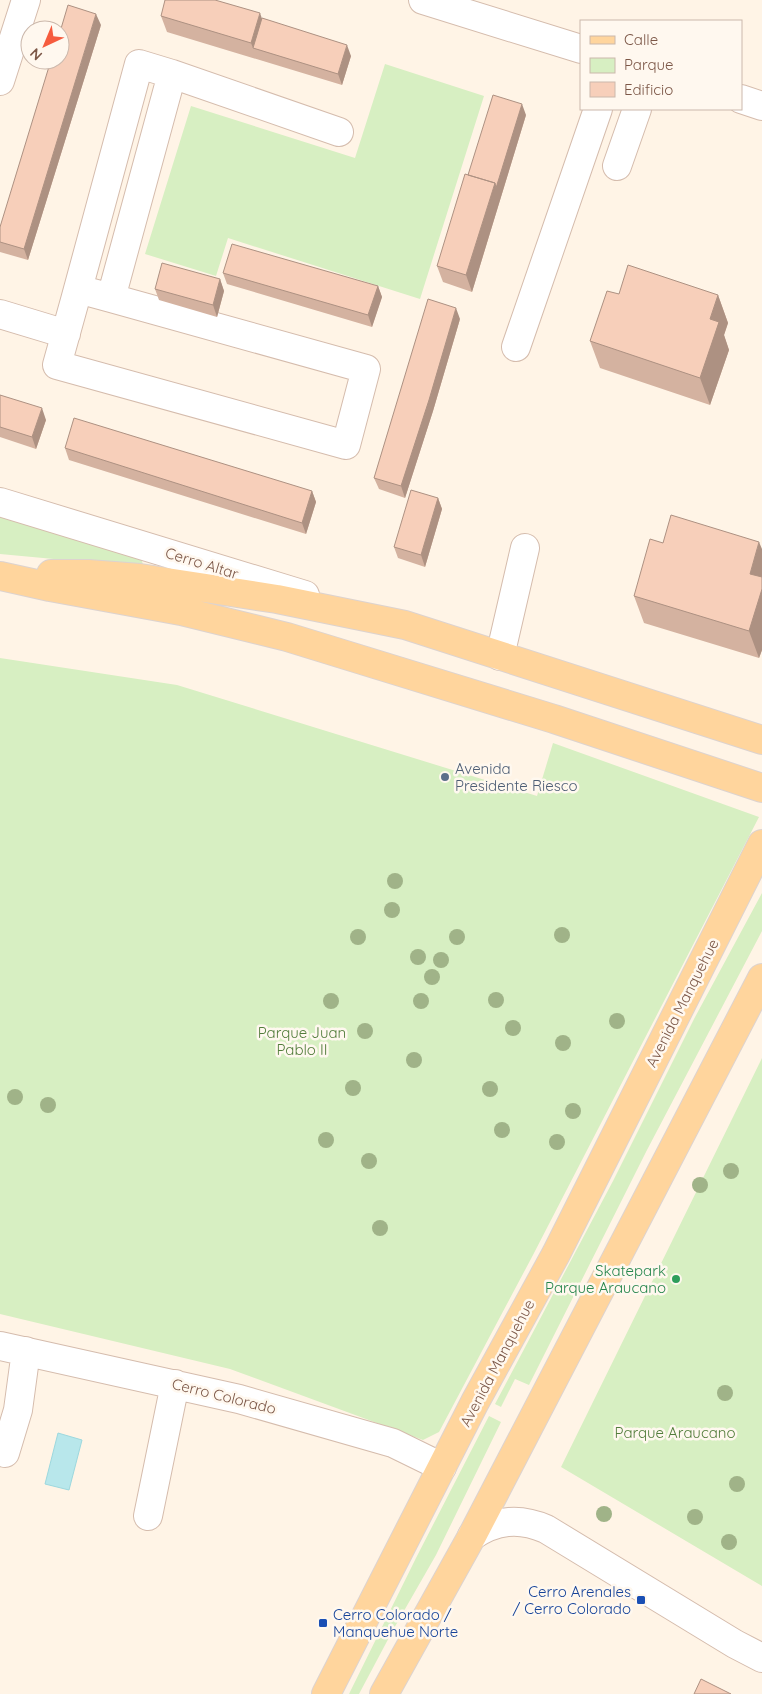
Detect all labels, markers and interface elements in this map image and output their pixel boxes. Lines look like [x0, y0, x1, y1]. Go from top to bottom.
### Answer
north arrow [20, 20, 70, 70]
legend [580, 20, 742, 110]
text: Calle [624, 30, 658, 49]
text: N [26, 44, 46, 64]
text: Parque [624, 55, 674, 74]
text: Edificio [624, 80, 673, 99]
street label: Cerro Altar [163, 543, 241, 583]
place label: Avenida Presidente Riesco [455, 759, 578, 795]
marker: Avenida Presidente Riesco [439, 771, 451, 783]
street label: Avenida Manquehue [641, 936, 723, 1070]
park label: Parque Juan Pablo II [258, 1023, 346, 1059]
place label: Skatepark Parque Araucano [545, 1261, 666, 1297]
marker: Skatepark Parque Araucano [670, 1273, 682, 1285]
street label: Avenida Manquehue [455, 1296, 539, 1430]
street label: Cerro Colorado [170, 1374, 278, 1418]
park label: Parque Araucano [615, 1423, 735, 1442]
place label: Cerro Arenales / Cerro Colorado [512, 1582, 631, 1618]
marker: Cerro Arenales / Cerro Colorado [635, 1594, 647, 1606]
place label: Cerro Colorado / Manquehue Norte [333, 1605, 458, 1641]
marker: Cerro Colorado / Manquehue Norte [317, 1617, 329, 1629]

